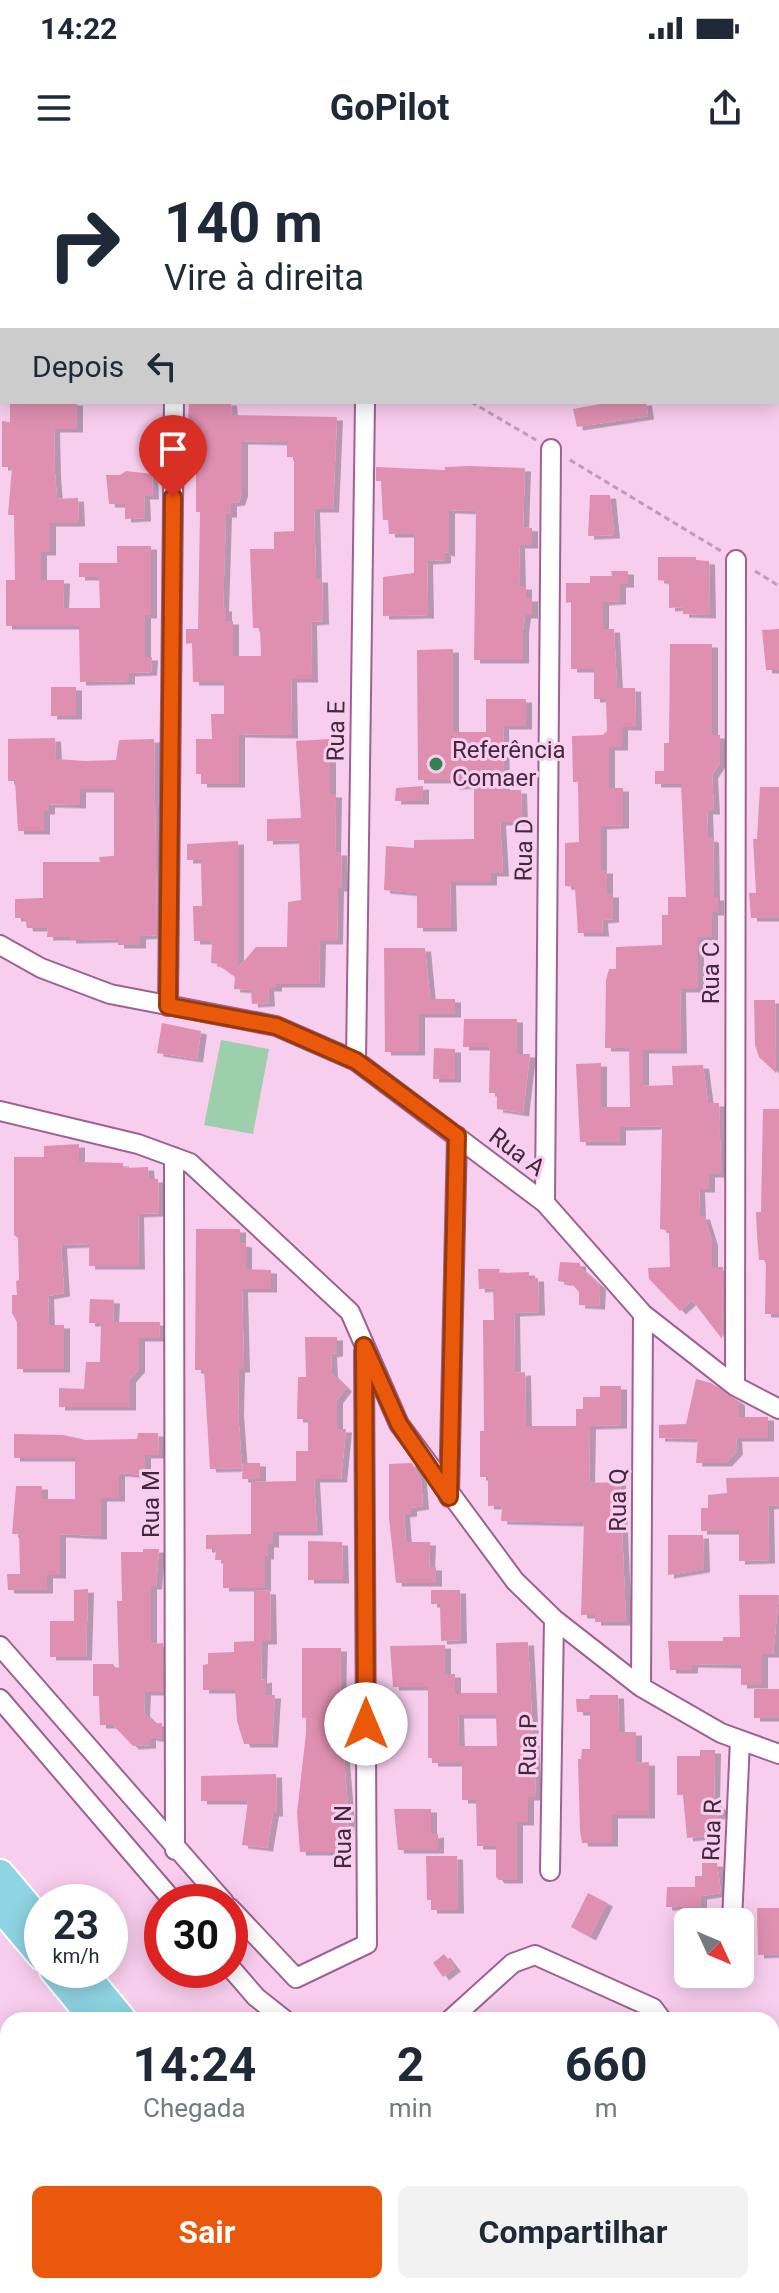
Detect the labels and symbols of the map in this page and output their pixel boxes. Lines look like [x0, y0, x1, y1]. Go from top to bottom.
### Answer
pin [139, 415, 207, 497]
street label: Rua E [321, 700, 351, 762]
place label: Referência Comaer [452, 736, 566, 792]
marker: Referência Comaer [427, 755, 445, 773]
street label: Rua D [509, 818, 539, 882]
street label: Rua C [697, 942, 725, 1004]
street label: Rua A [484, 1122, 551, 1182]
street label: Rua Q [604, 1468, 632, 1532]
street label: Rua M [137, 1470, 165, 1538]
position arrow [324, 1682, 408, 1766]
street label: Rua P [513, 1714, 543, 1776]
street label: Rua R [697, 1798, 727, 1861]
street label: Rua N [329, 1805, 357, 1869]
speed limit sign: 30 [144, 1884, 248, 1988]
north arrow [674, 1908, 754, 1988]

